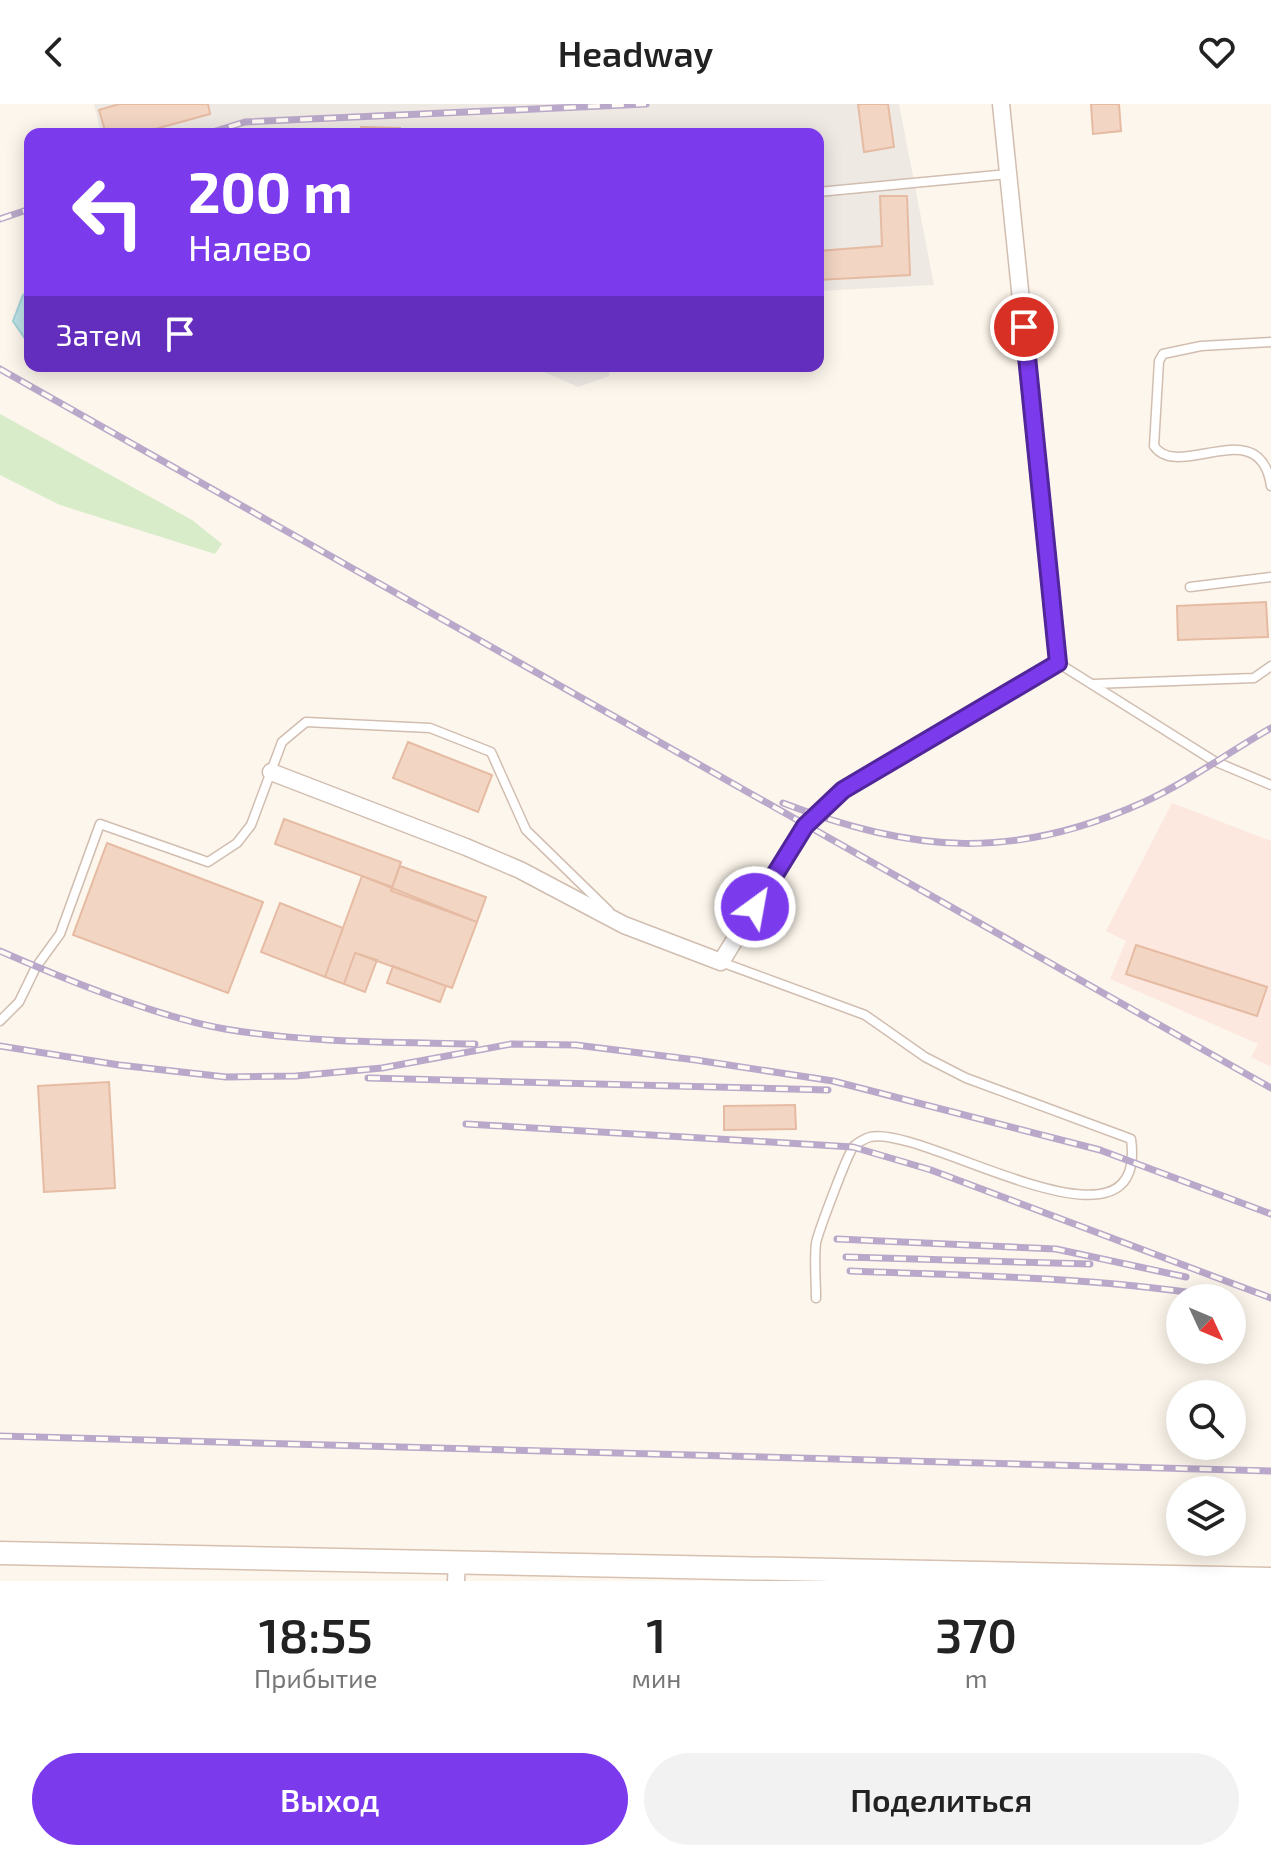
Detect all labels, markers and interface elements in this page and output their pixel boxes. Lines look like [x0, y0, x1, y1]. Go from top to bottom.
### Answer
icon: back [32, 30, 76, 74]
icon: heart [1195, 30, 1239, 74]
text: Headway [558, 31, 713, 74]
text: 200 m [188, 157, 353, 224]
icon: left [56, 160, 160, 264]
text: Налево [188, 225, 312, 268]
pin [990, 293, 1058, 361]
icon: arrive [1002, 305, 1046, 349]
icon: arrive [158, 312, 202, 356]
text: Затем [56, 316, 142, 352]
position arrow [713, 865, 797, 949]
north arrow [1166, 1284, 1246, 1364]
map controls [1166, 1284, 1246, 1556]
button: search [1166, 1380, 1246, 1460]
button: layers [1166, 1476, 1246, 1556]
text: 18:55 [259, 1605, 373, 1663]
text: 1 [646, 1605, 666, 1663]
text: 370 [935, 1605, 1017, 1663]
text: Прибытие [254, 1662, 378, 1693]
text: мин [631, 1662, 681, 1693]
text: m [965, 1662, 988, 1693]
button: Выход [32, 1753, 628, 1845]
button: Поделиться [644, 1753, 1239, 1845]

